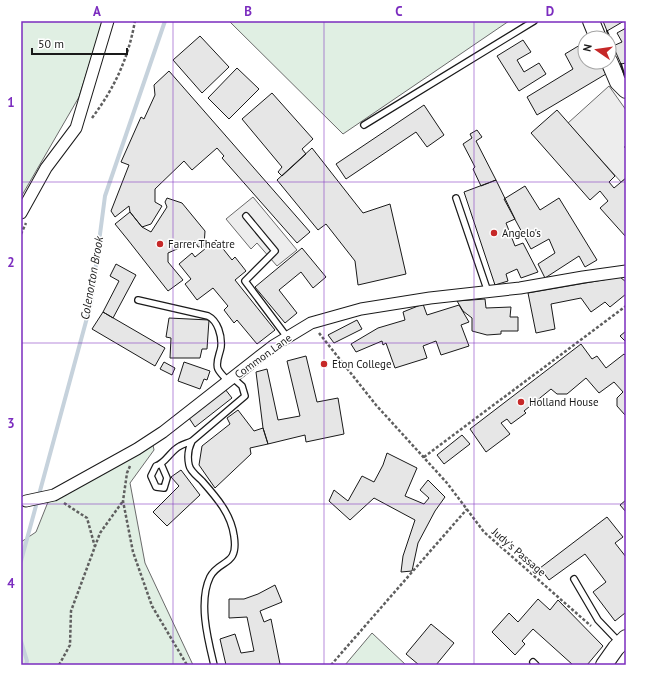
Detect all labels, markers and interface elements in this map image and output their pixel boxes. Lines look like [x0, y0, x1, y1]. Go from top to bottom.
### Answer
text: A [93, 3, 101, 20]
text: B [244, 3, 252, 20]
text: C [395, 3, 403, 20]
text: D [546, 3, 554, 20]
scale bar [32, 30, 127, 56]
north arrow [577, 30, 617, 70]
text: 50 m [38, 36, 64, 51]
text: N [580, 43, 595, 53]
text: 1 [7, 94, 15, 111]
place label: Angelo's [502, 226, 541, 240]
marker: Angelo's [489, 228, 499, 238]
water label: Colenorton Brook [77, 235, 106, 321]
place label: Farrer Theatre [168, 237, 235, 251]
marker: Farrer Theatre [155, 239, 165, 249]
text: 2 [7, 254, 15, 271]
street label: Common Lane [232, 330, 295, 381]
place label: Eton College [332, 357, 392, 371]
marker: Eton College [319, 359, 329, 369]
place label: Holland House [529, 395, 599, 409]
marker: Holland House [516, 397, 526, 407]
text: 3 [7, 415, 15, 432]
street label: Judy's Passage [488, 524, 549, 579]
text: 4 [7, 575, 15, 592]

